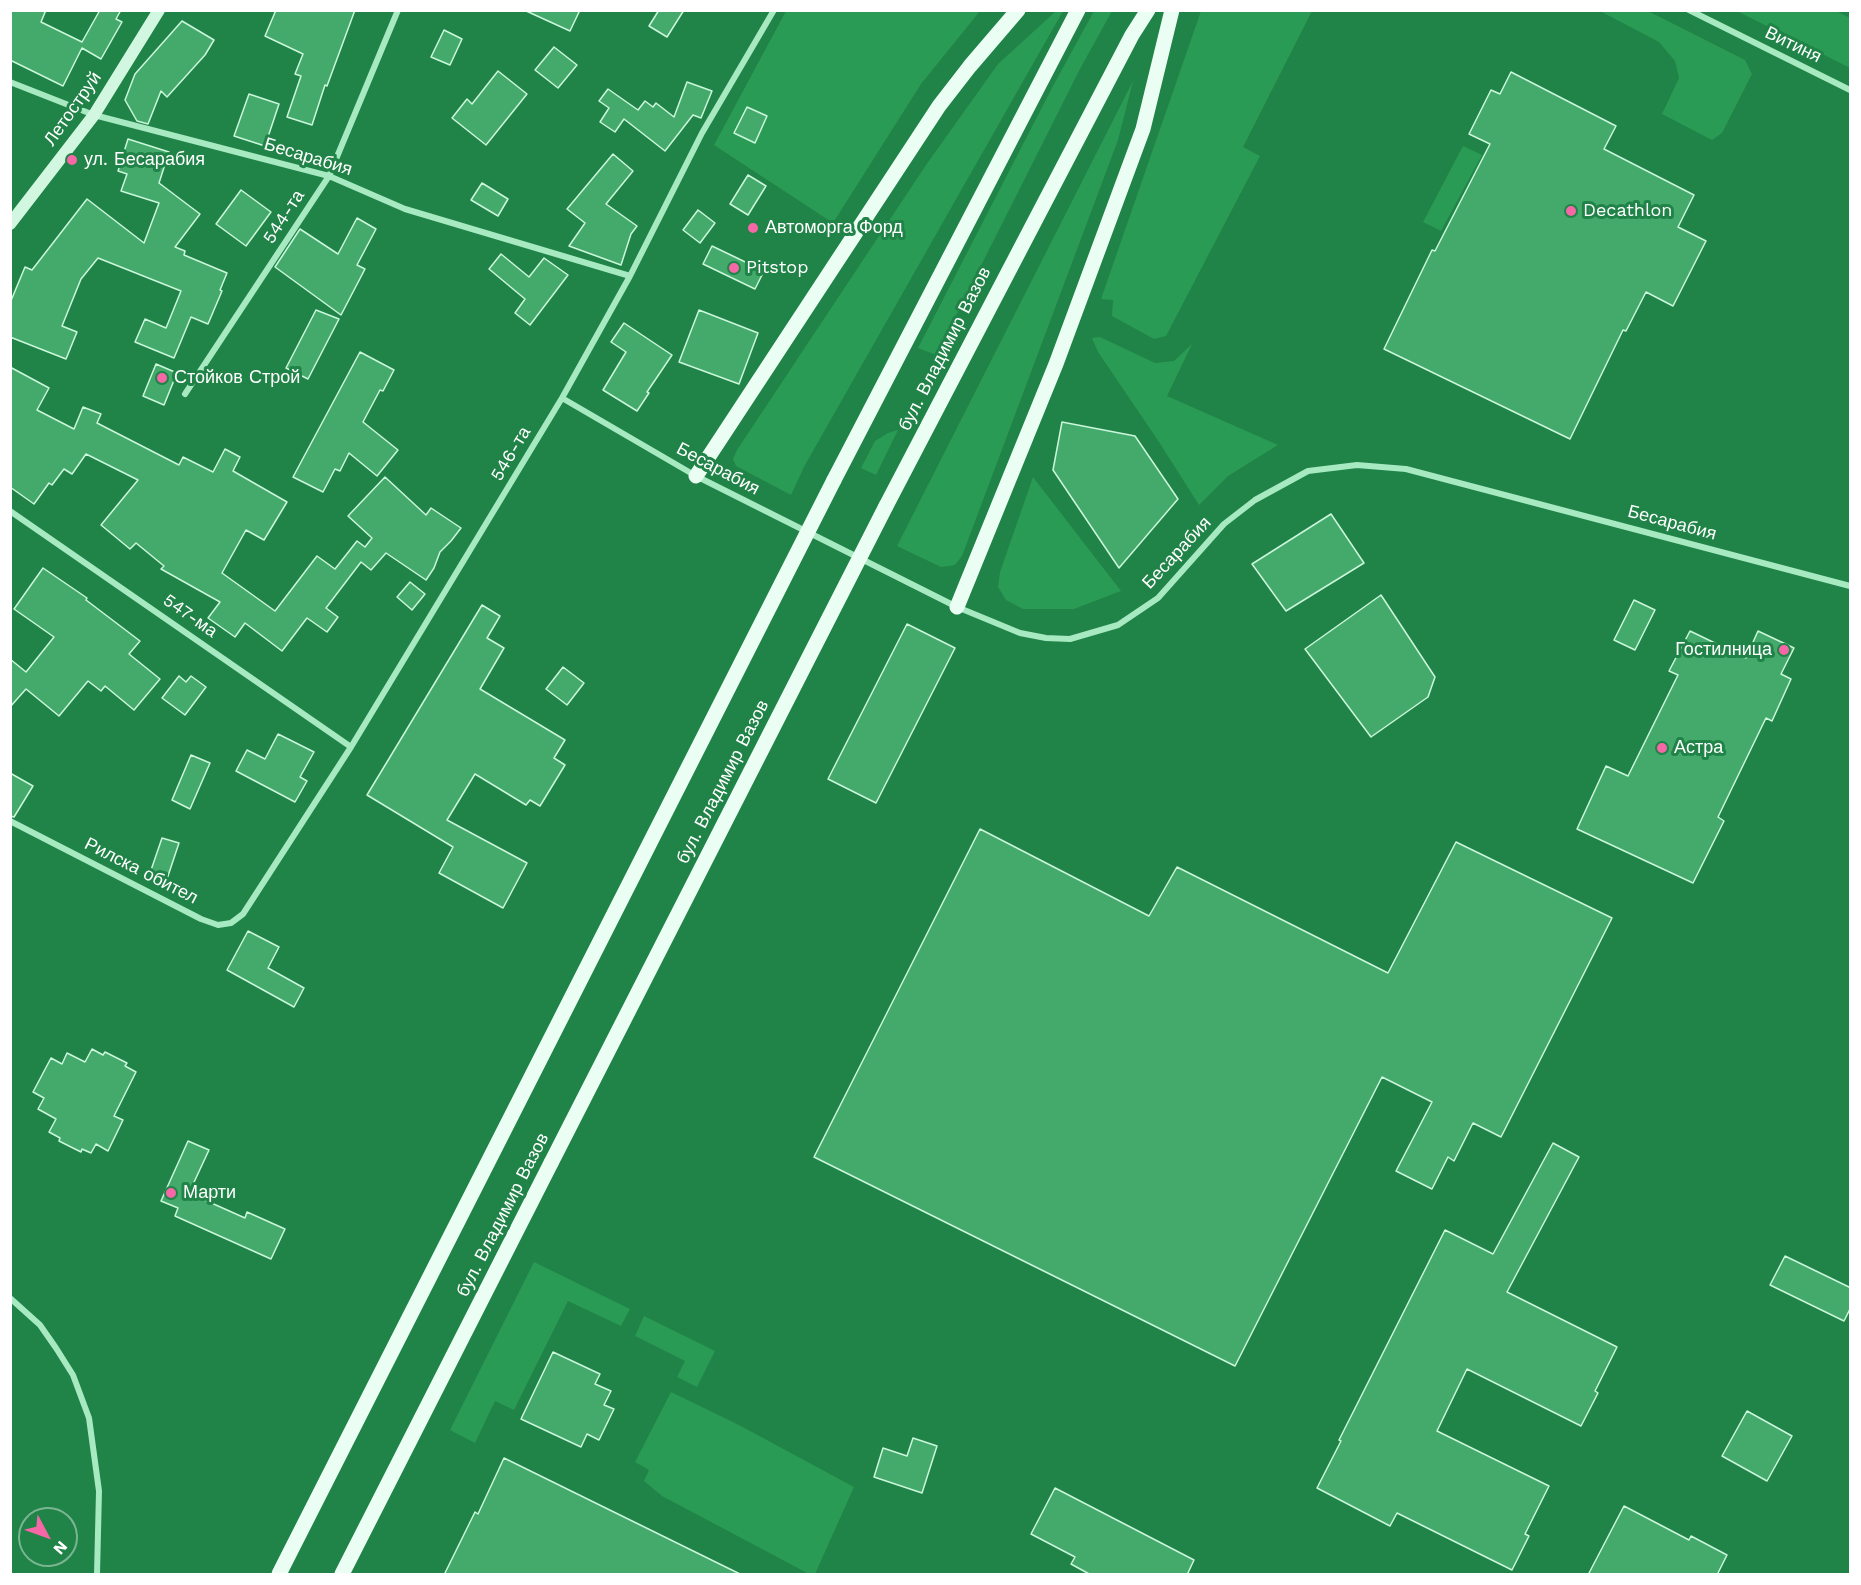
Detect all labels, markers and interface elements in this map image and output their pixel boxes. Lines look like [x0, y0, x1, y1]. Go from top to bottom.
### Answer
street label: Витиня [1761, 22, 1825, 68]
street label: Летоструй [40, 68, 106, 150]
street label: Бесарабия [261, 133, 355, 181]
place label: ул. Бесарабия [84, 149, 205, 171]
marker: ул. Бесарабия [65, 153, 79, 167]
street label: 544-та [259, 186, 309, 248]
place label: Decathlon [1583, 200, 1672, 222]
marker: Decathlon [1564, 204, 1578, 218]
place label: Автоморга Форд [765, 217, 903, 239]
marker: Автоморга Форд [746, 221, 760, 235]
place label: Pitstop [746, 257, 808, 279]
marker: Pitstop [727, 261, 741, 275]
street label: бул. Владимир Вазов [894, 263, 996, 435]
place label: Стойков Строй [174, 367, 300, 389]
marker: Стойков Строй [155, 371, 169, 385]
street label: 546-та [486, 423, 536, 485]
street label: Бесарабия [673, 438, 763, 500]
street label: Бесарабия [1625, 501, 1719, 545]
street label: Бесарабия [1138, 512, 1216, 594]
street label: 547-ма [159, 590, 221, 642]
place label: Гостилница [1675, 639, 1772, 661]
marker: Гостилница [1777, 643, 1791, 657]
street label: бул. Владимир Вазов [672, 696, 774, 868]
place label: Астра [1674, 737, 1723, 759]
marker: Астра [1655, 741, 1669, 755]
street label: Рилска обител [81, 833, 201, 909]
street label: бул. Владимир Вазов [452, 1129, 554, 1301]
place label: Марти [183, 1182, 236, 1204]
marker: Марти [164, 1186, 178, 1200]
north arrow [18, 1507, 78, 1567]
text: N [49, 1537, 72, 1559]

